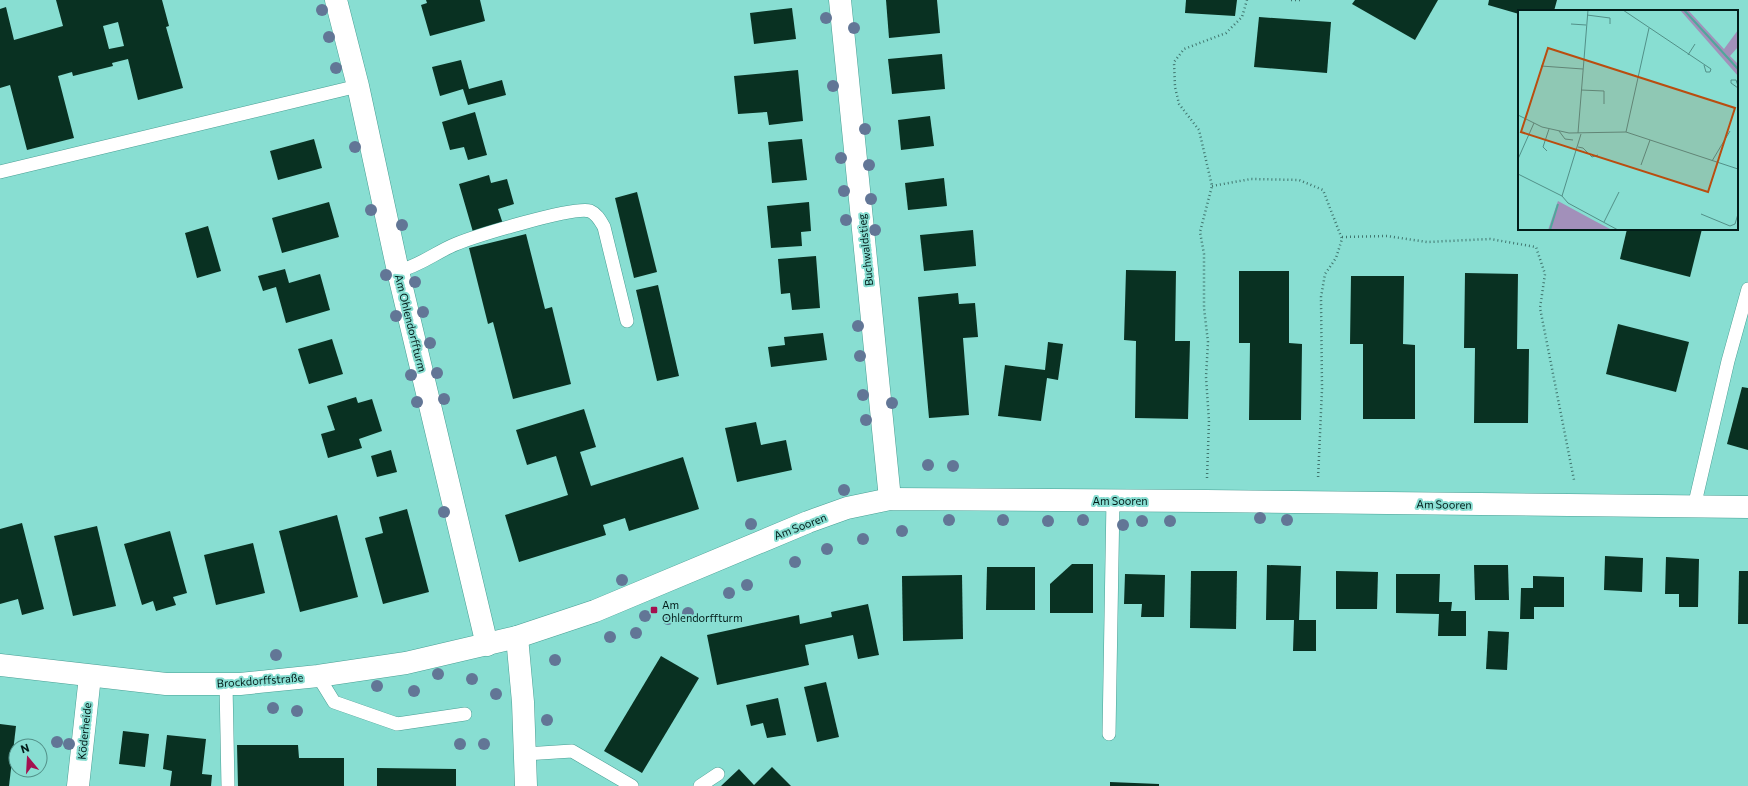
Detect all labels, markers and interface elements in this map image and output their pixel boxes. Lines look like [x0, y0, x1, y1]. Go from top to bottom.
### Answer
inset map [1518, 10, 1738, 230]
street label: Buchwaldstieg [855, 213, 875, 287]
street label: Am Ohlendorffturm [393, 273, 429, 373]
street label: Am Sooren [1092, 494, 1148, 507]
street label: Am Sooren [1416, 497, 1472, 511]
street label: Am Sooren [772, 510, 828, 542]
place label: Am Ohlendorffturm [662, 598, 743, 624]
marker: Am Ohlendorffturm [649, 605, 659, 615]
street label: Brockdorffstraße [216, 670, 304, 690]
street label: Köderheide [75, 702, 93, 760]
north arrow [8, 738, 48, 778]
text: N [19, 741, 31, 755]

